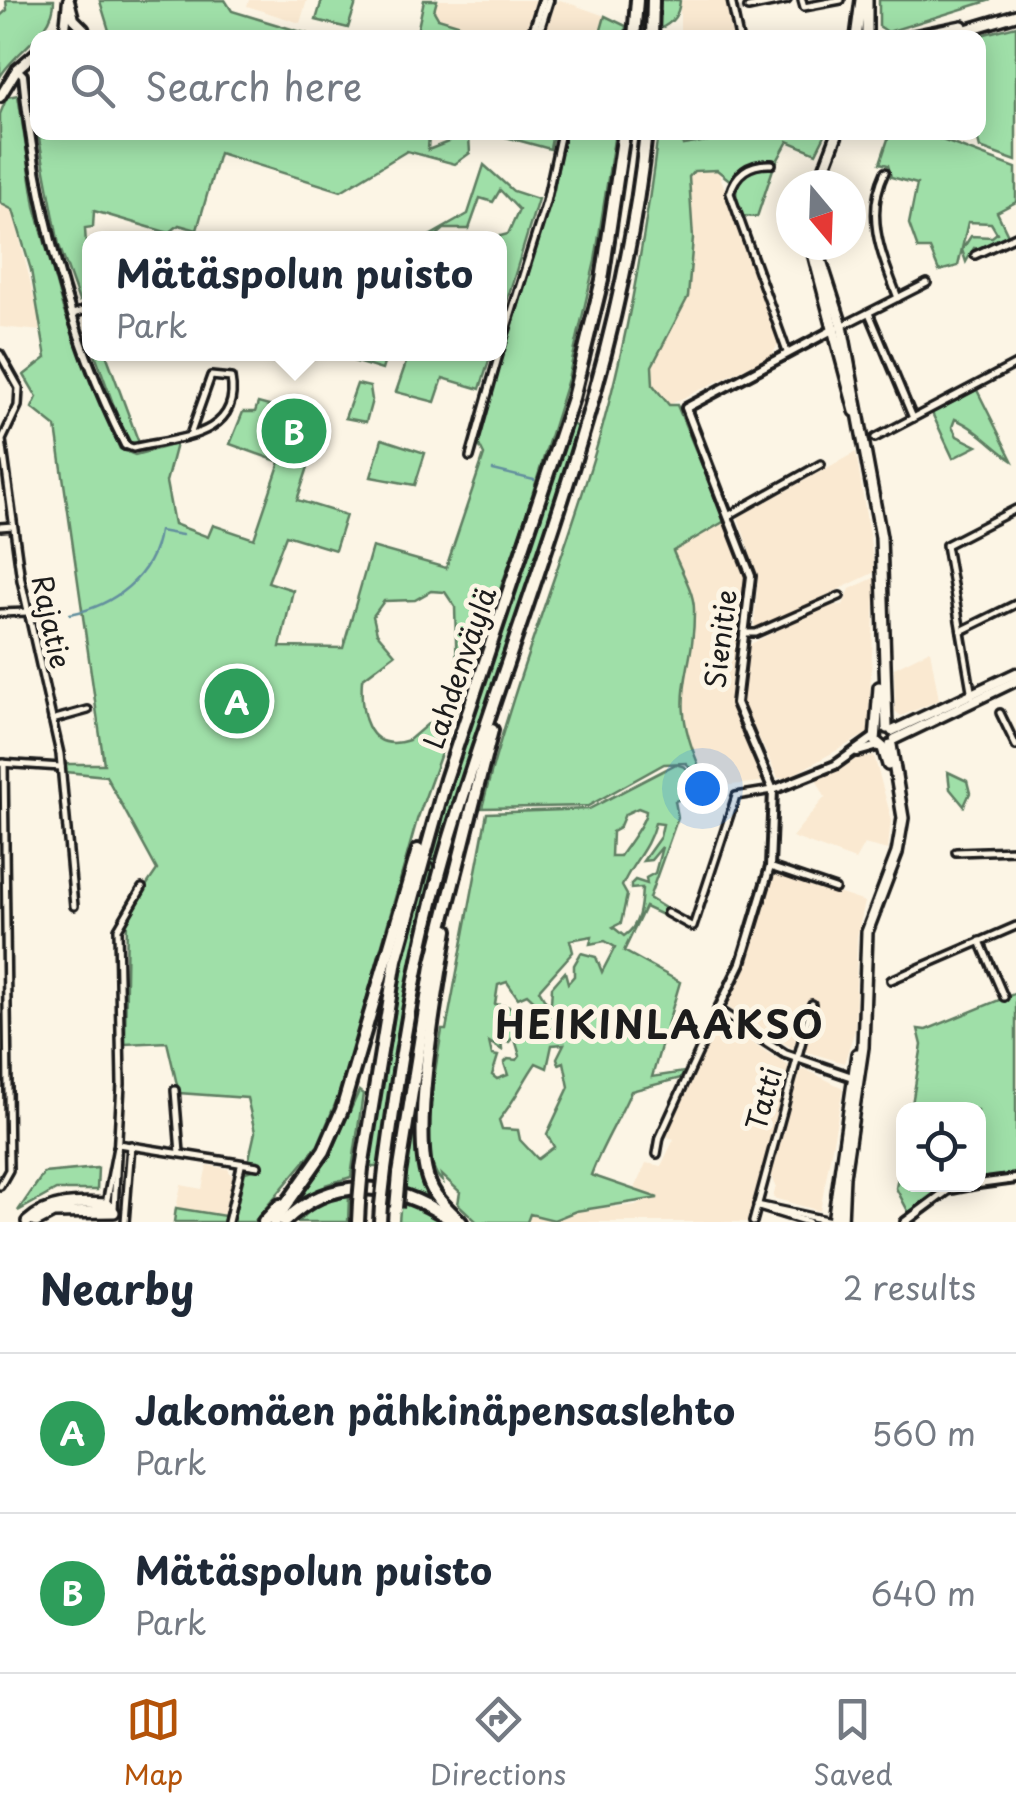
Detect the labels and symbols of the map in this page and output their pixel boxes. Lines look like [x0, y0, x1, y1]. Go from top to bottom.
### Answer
north arrow [776, 170, 866, 260]
pin: B [262, 394, 326, 468]
street label: Rajatie [22, 571, 83, 672]
street label: Lahdenväylä [411, 580, 507, 754]
street label: Sienitie [692, 587, 747, 691]
pin: A [204, 664, 270, 738]
your location [677, 763, 728, 814]
district label: HEIKINLAAKSO [495, 995, 825, 1052]
street label: Tatti [733, 1062, 792, 1135]

